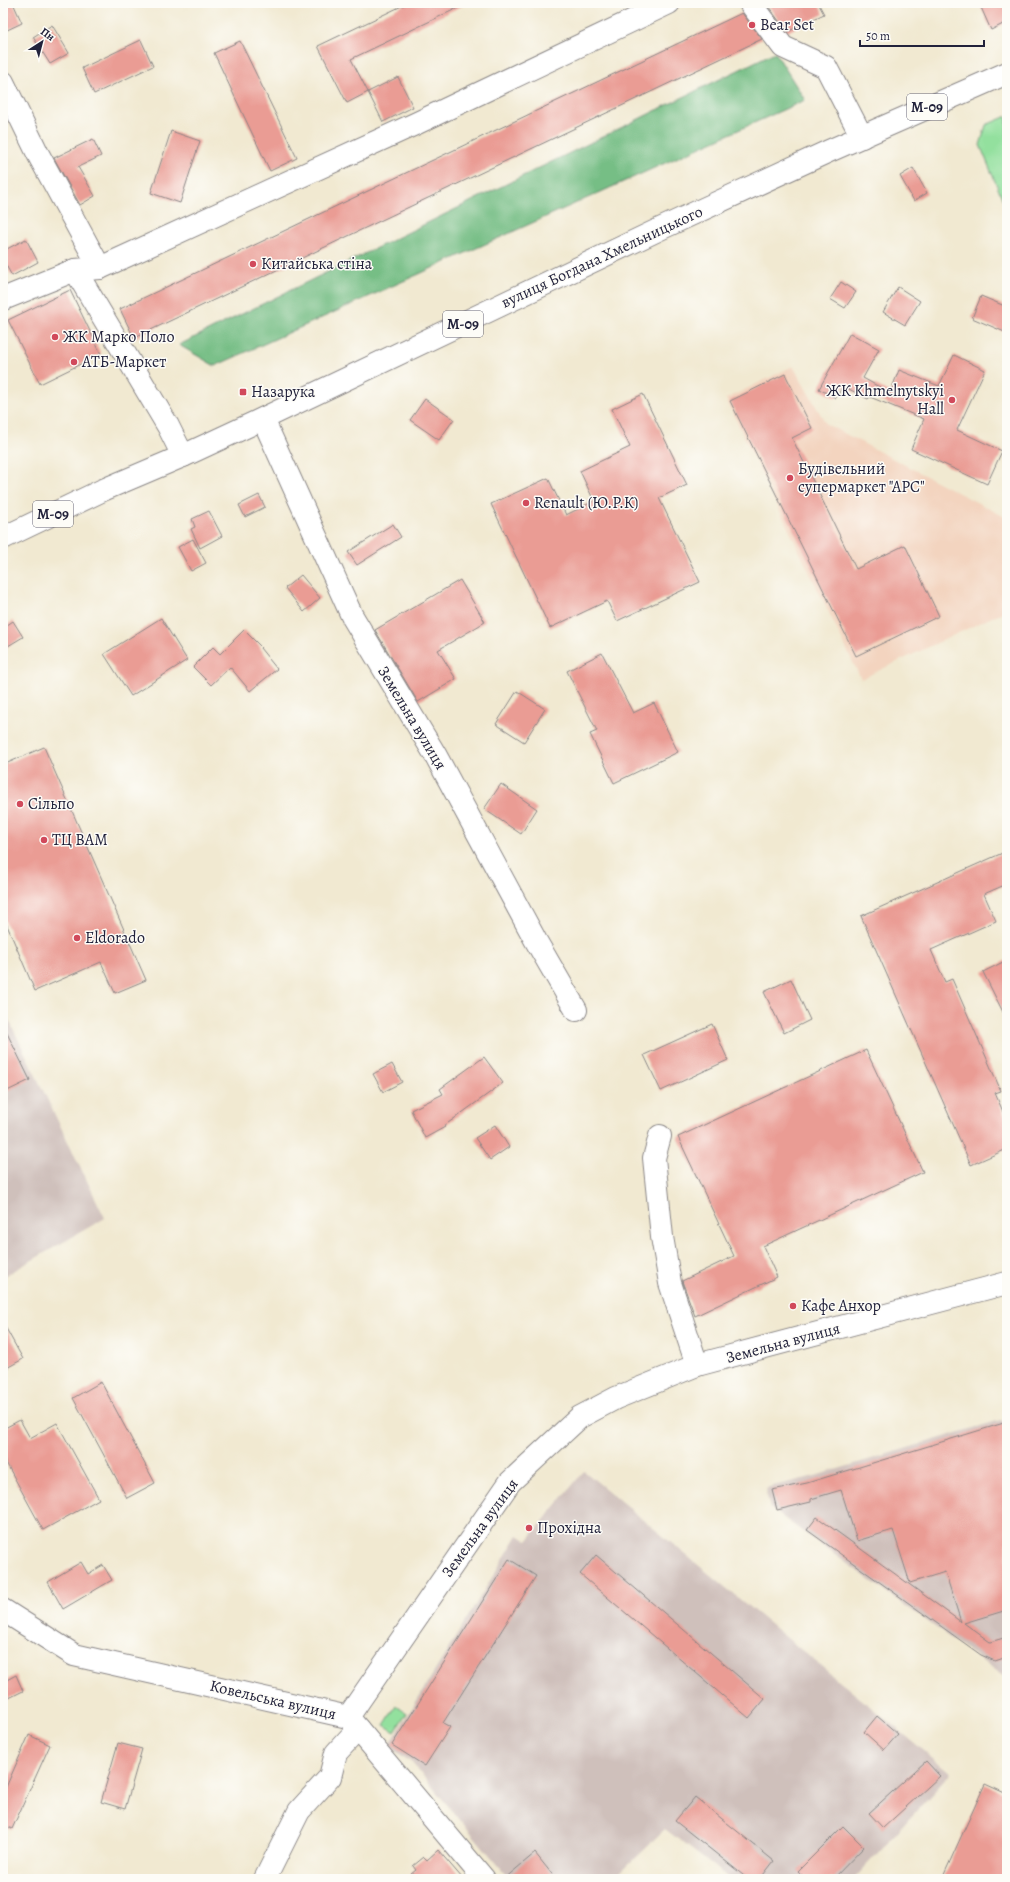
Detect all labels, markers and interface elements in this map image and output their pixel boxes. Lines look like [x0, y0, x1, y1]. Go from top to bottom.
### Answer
place label: Bear Set [760, 14, 814, 36]
marker: Bear Set [747, 20, 757, 30]
north arrow [22, 22, 62, 62]
scale bar [860, 22, 984, 48]
text: Пн [37, 24, 58, 45]
text: 50 m [866, 28, 890, 44]
road number: М-09 [907, 94, 947, 120]
street label: вулиця Богдана Хмельницького [498, 200, 706, 314]
place label: Китайська стіна [261, 253, 373, 275]
marker: Китайська стіна [248, 259, 258, 269]
road number: М-09 [443, 311, 483, 337]
place label: ЖК Марко Поло [63, 326, 175, 348]
marker: ЖК Марко Поло [50, 332, 60, 342]
place label: АТБ-Маркет [81, 351, 166, 373]
marker: АТБ-Маркет [69, 357, 79, 367]
place label: ЖК Khmelnytskyi Hall [826, 380, 944, 420]
place label: Назарука [251, 381, 316, 403]
marker: Назарука [238, 387, 248, 397]
marker: ЖК Khmelnytskyi Hall [947, 395, 957, 405]
place label: Будівельний супермаркет "АРС" [798, 458, 925, 498]
marker: Будівельний супермаркет "АРС" [785, 473, 795, 483]
place label: Renault (Ю.Р.К) [534, 492, 638, 514]
marker: Renault (Ю.Р.К) [521, 498, 531, 508]
road number: М-09 [33, 501, 73, 527]
street label: Земельна вулиця [372, 662, 452, 774]
place label: Сільпо [28, 793, 74, 815]
marker: Сільпо [15, 799, 25, 809]
place label: ТЦ ВАМ [52, 829, 108, 851]
marker: ТЦ ВАМ [39, 835, 49, 845]
place label: Eldorado [85, 927, 145, 949]
marker: Eldorado [72, 933, 82, 943]
place label: Кафе Анхор [801, 1295, 881, 1317]
marker: Кафе Анхор [788, 1301, 798, 1311]
street label: Земельна вулиця [724, 1317, 843, 1369]
street label: Земельна вулиця [437, 1474, 524, 1582]
place label: Прохідна [537, 1517, 602, 1539]
marker: Прохідна [524, 1523, 534, 1533]
street label: Ковельська вулиця [208, 1675, 339, 1725]

